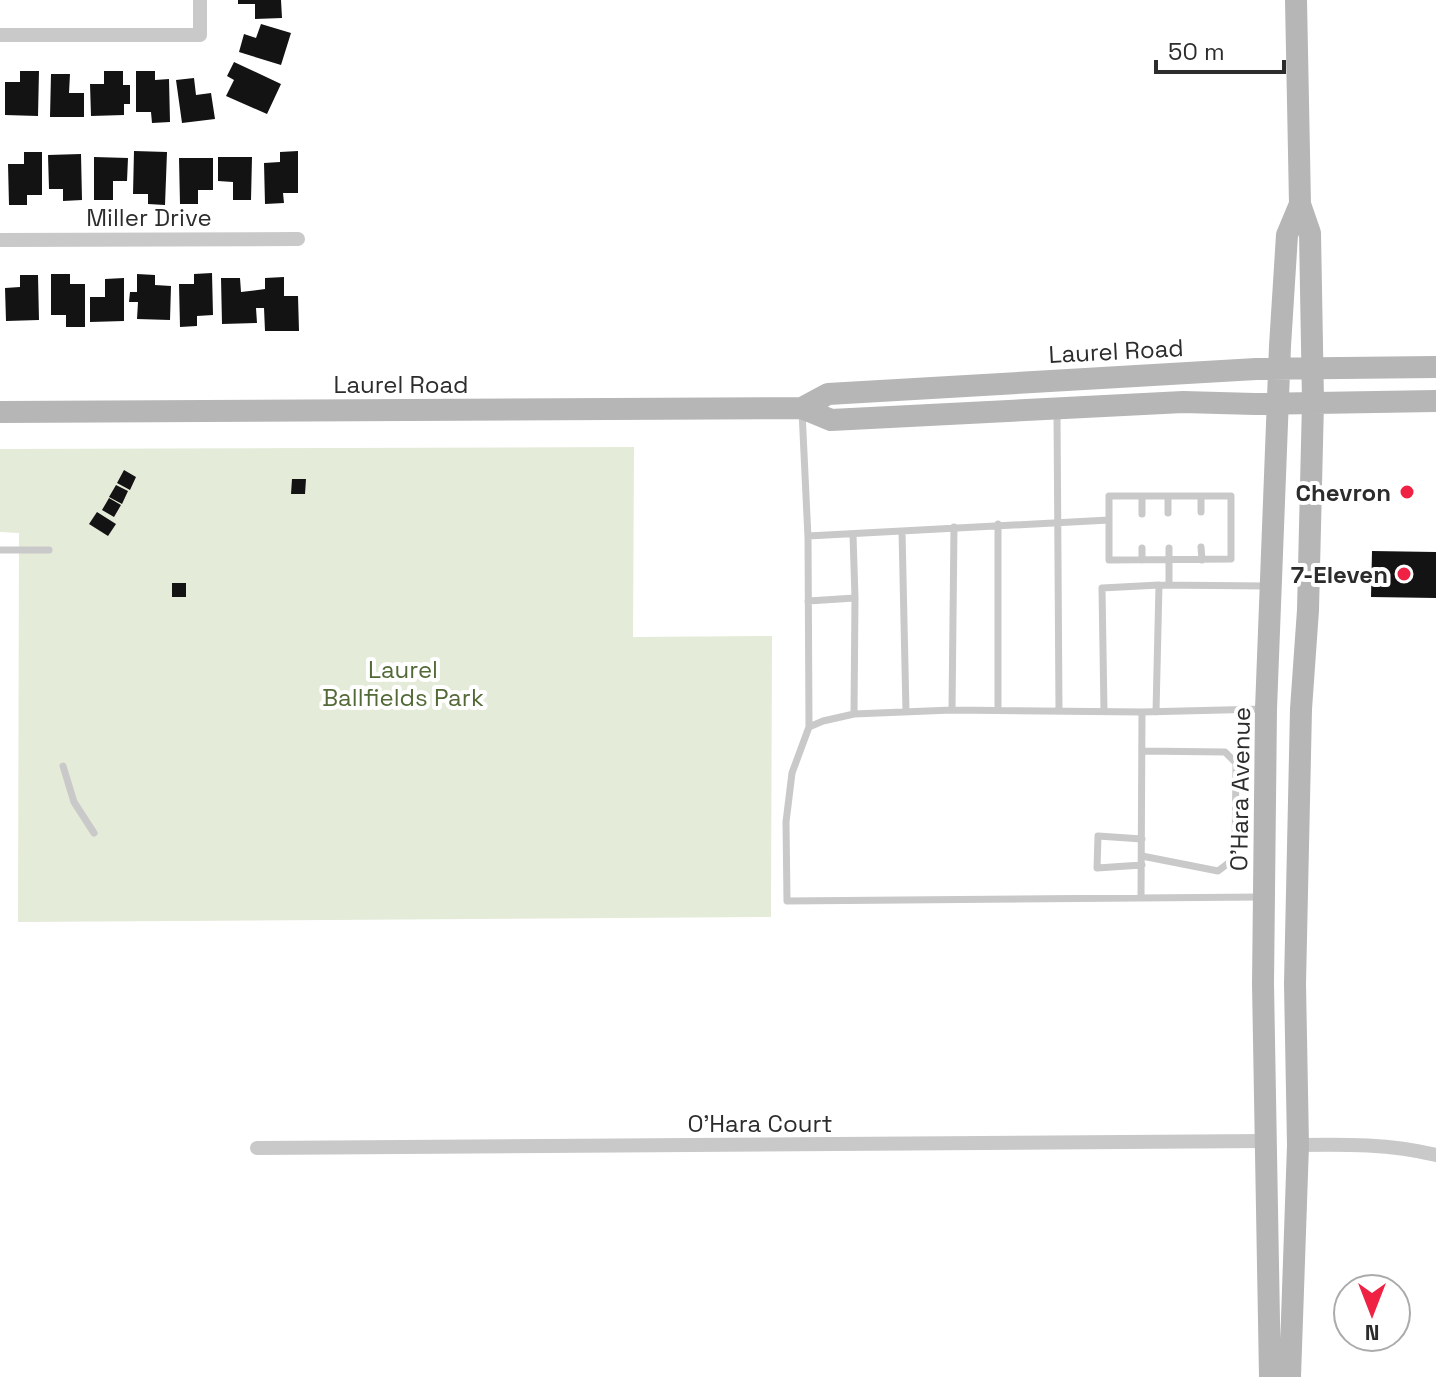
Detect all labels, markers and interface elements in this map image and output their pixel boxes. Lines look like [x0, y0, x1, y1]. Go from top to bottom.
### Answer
scale bar [1156, 24, 1284, 74]
text: 50 m [1168, 36, 1225, 67]
street label: Miller Drive [86, 202, 212, 233]
street label: Laurel Road [1048, 332, 1184, 370]
street label: Laurel Road [333, 369, 469, 400]
place label: Chevron [1296, 477, 1391, 508]
marker: Chevron [1398, 483, 1416, 501]
place label: 7-Eleven [1291, 559, 1388, 590]
marker: 7-Eleven [1395, 565, 1413, 583]
park label: Laurel Ballfields Park [322, 654, 484, 713]
street label: O'Hara Avenue [1223, 707, 1257, 871]
street label: O'Hara Court [687, 1108, 833, 1139]
north arrow [1332, 1273, 1412, 1353]
text: N [1365, 1319, 1379, 1347]

